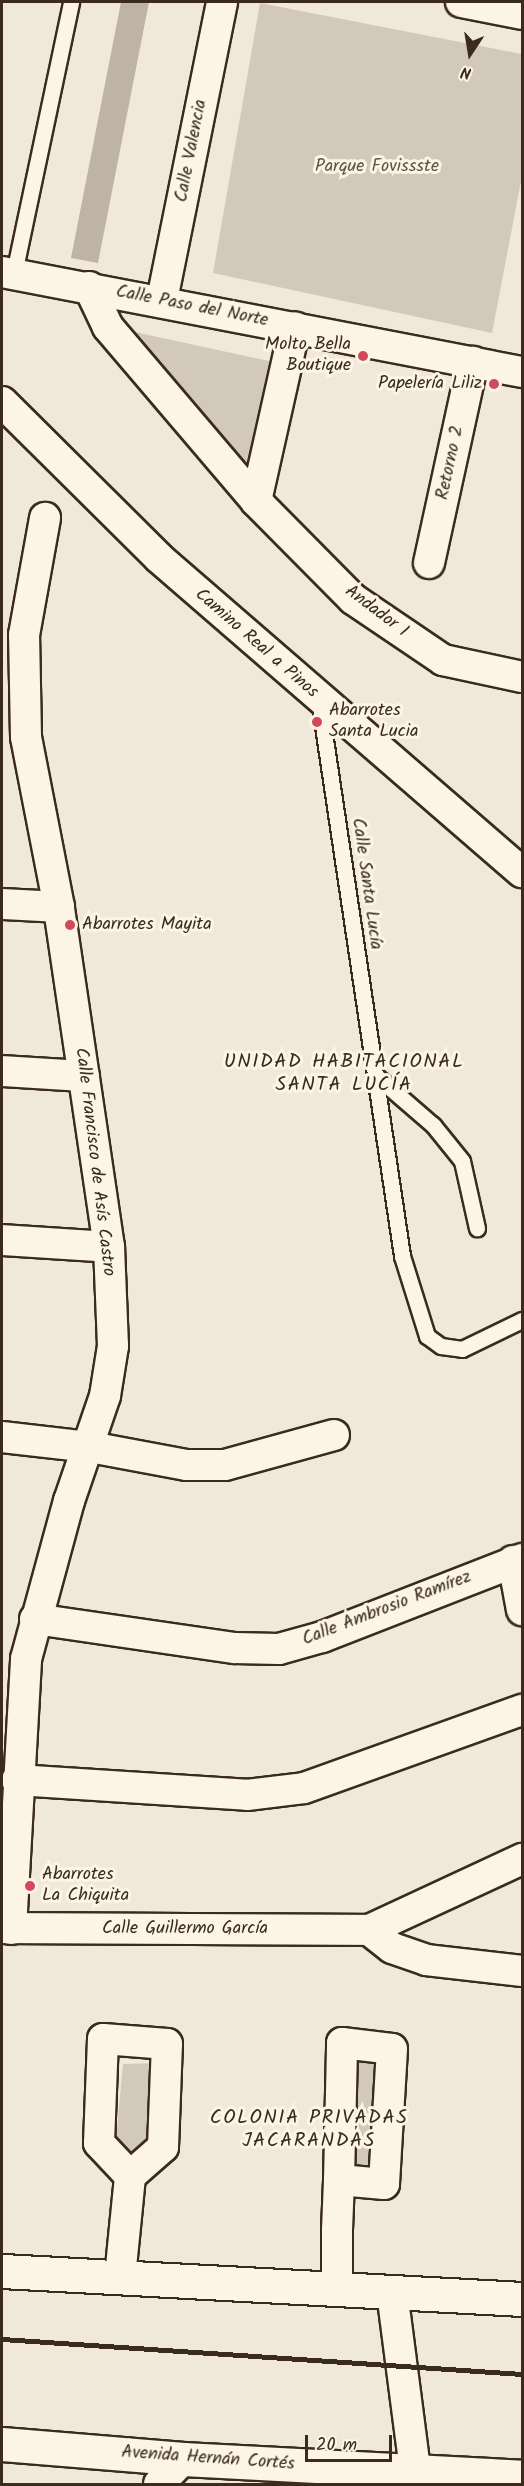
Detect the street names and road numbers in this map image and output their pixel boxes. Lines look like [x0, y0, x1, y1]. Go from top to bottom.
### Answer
street label: Calle Valencia [171, 98, 213, 204]
street label: Calle Paso del Norte [114, 282, 270, 332]
street label: Retorno 2 [433, 424, 469, 502]
street label: Andador 1 [340, 581, 412, 643]
street label: Camino Real a Pinos [190, 584, 322, 704]
street label: Calle Santa Lucía [346, 817, 386, 951]
street label: Calle Francisco de Asís Castro [69, 1046, 119, 1278]
street label: Calle Ambrosio Ramírez [300, 1567, 474, 1651]
street label: Calle Guillermo García [102, 1918, 268, 1940]
street label: Avenida Hernán Cortés [121, 2442, 295, 2476]

